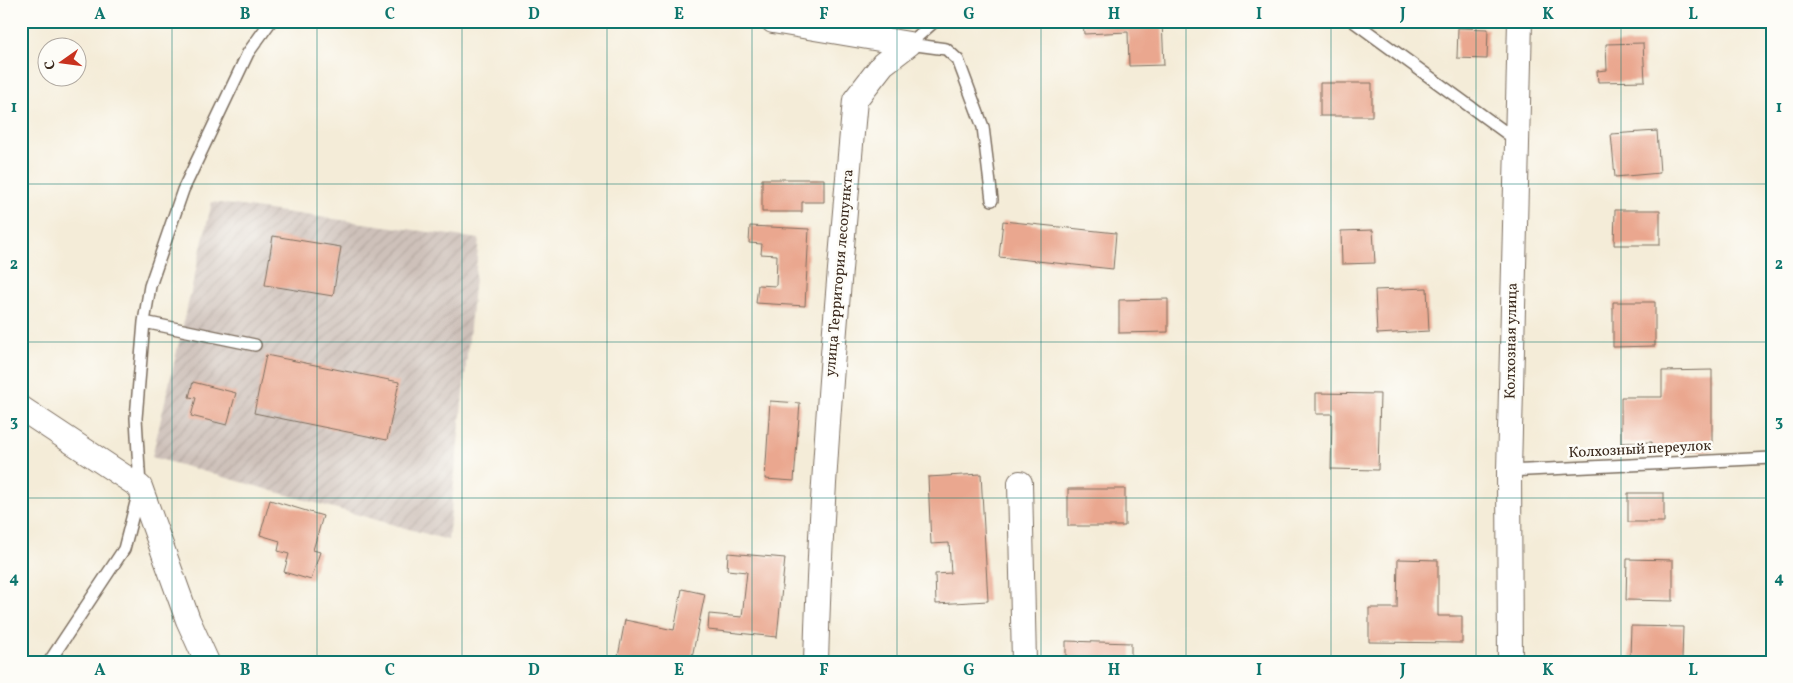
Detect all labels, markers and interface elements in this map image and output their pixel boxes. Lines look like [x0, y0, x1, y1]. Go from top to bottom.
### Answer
text: A [94, 4, 106, 26]
text: B [240, 4, 251, 26]
text: C [385, 4, 395, 26]
text: D [528, 4, 540, 26]
text: E [674, 4, 684, 26]
text: F [819, 4, 829, 26]
text: G [963, 4, 975, 26]
text: H [1108, 4, 1120, 26]
text: I [1256, 4, 1262, 26]
text: J [1399, 4, 1406, 26]
text: K [1542, 4, 1554, 26]
text: L [1688, 4, 1698, 26]
north arrow [38, 38, 88, 88]
text: С [41, 58, 61, 71]
text: 1 [11, 97, 17, 119]
text: 1 [1776, 97, 1782, 119]
street label: улица Территория лесопункта [820, 168, 860, 378]
text: 2 [10, 254, 18, 276]
text: 2 [1775, 254, 1783, 276]
street label: Колхозная улица [1500, 283, 1524, 399]
text: 3 [10, 411, 18, 433]
text: 3 [1775, 411, 1783, 433]
street label: Колхозный переулок [1568, 436, 1712, 464]
text: 4 [9, 568, 19, 590]
text: 4 [1774, 568, 1784, 590]
text: A [94, 660, 106, 682]
text: B [240, 660, 251, 682]
text: C [385, 660, 395, 682]
text: D [528, 660, 540, 682]
text: E [674, 660, 684, 682]
text: F [819, 660, 829, 682]
text: G [963, 660, 975, 682]
text: H [1108, 660, 1120, 682]
text: I [1256, 660, 1262, 682]
text: J [1399, 660, 1406, 682]
text: K [1542, 660, 1554, 682]
text: L [1688, 660, 1698, 682]

